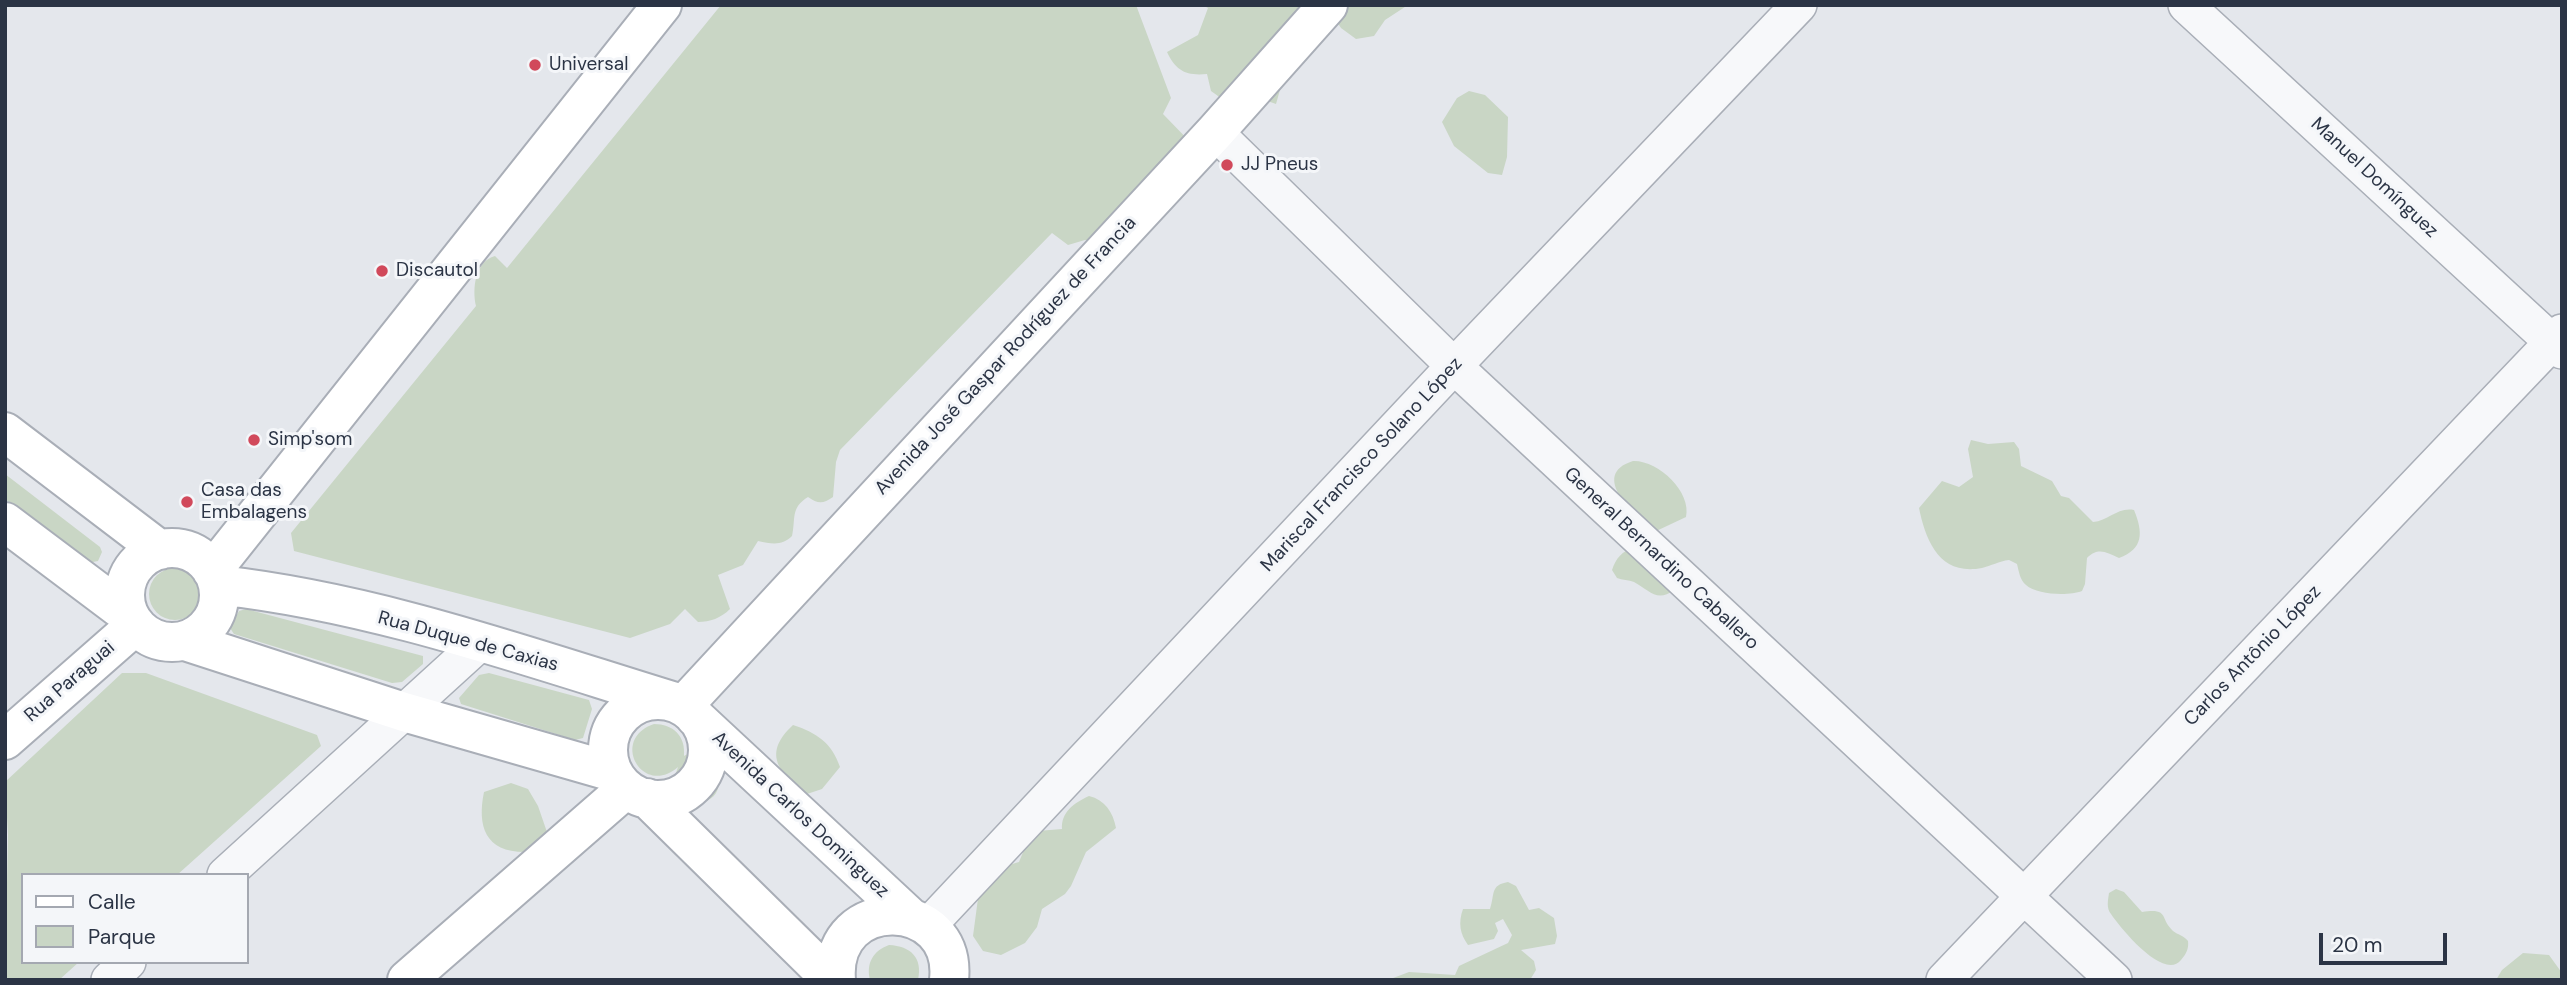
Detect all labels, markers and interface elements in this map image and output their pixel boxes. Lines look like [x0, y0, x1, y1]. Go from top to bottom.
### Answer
place label: Universal [549, 54, 628, 76]
marker: Universal [527, 57, 543, 73]
street label: Manuel Domínguez [2306, 113, 2442, 243]
place label: JJ Pneus [1241, 154, 1318, 176]
marker: JJ Pneus [1219, 157, 1235, 173]
street label: Avenida José Gaspar Rodríguez de Francia [871, 212, 1141, 500]
place label: Discautol [396, 260, 478, 282]
marker: Discautol [374, 263, 390, 279]
street label: Mariscal Francisco Solano López [1257, 353, 1467, 577]
place label: Simp'som [268, 429, 352, 451]
marker: Simp'som [246, 432, 262, 448]
street label: General Bernardino Caballero [1559, 463, 1763, 655]
place label: Casa das Embalagens [201, 480, 307, 524]
marker: Casa das Embalagens [179, 494, 195, 510]
street label: Carlos Antônio López [2180, 581, 2326, 731]
street label: Rua Duque de Caxias [375, 607, 561, 677]
street label: Rua Paraguai [20, 637, 120, 727]
street label: Avenida Carlos Dominguez [707, 727, 893, 903]
legend [21, 873, 248, 964]
text: Calle [88, 888, 136, 916]
scale bar [2322, 918, 2450, 962]
text: Parque [88, 923, 156, 951]
text: 20 m [2332, 931, 2383, 959]

